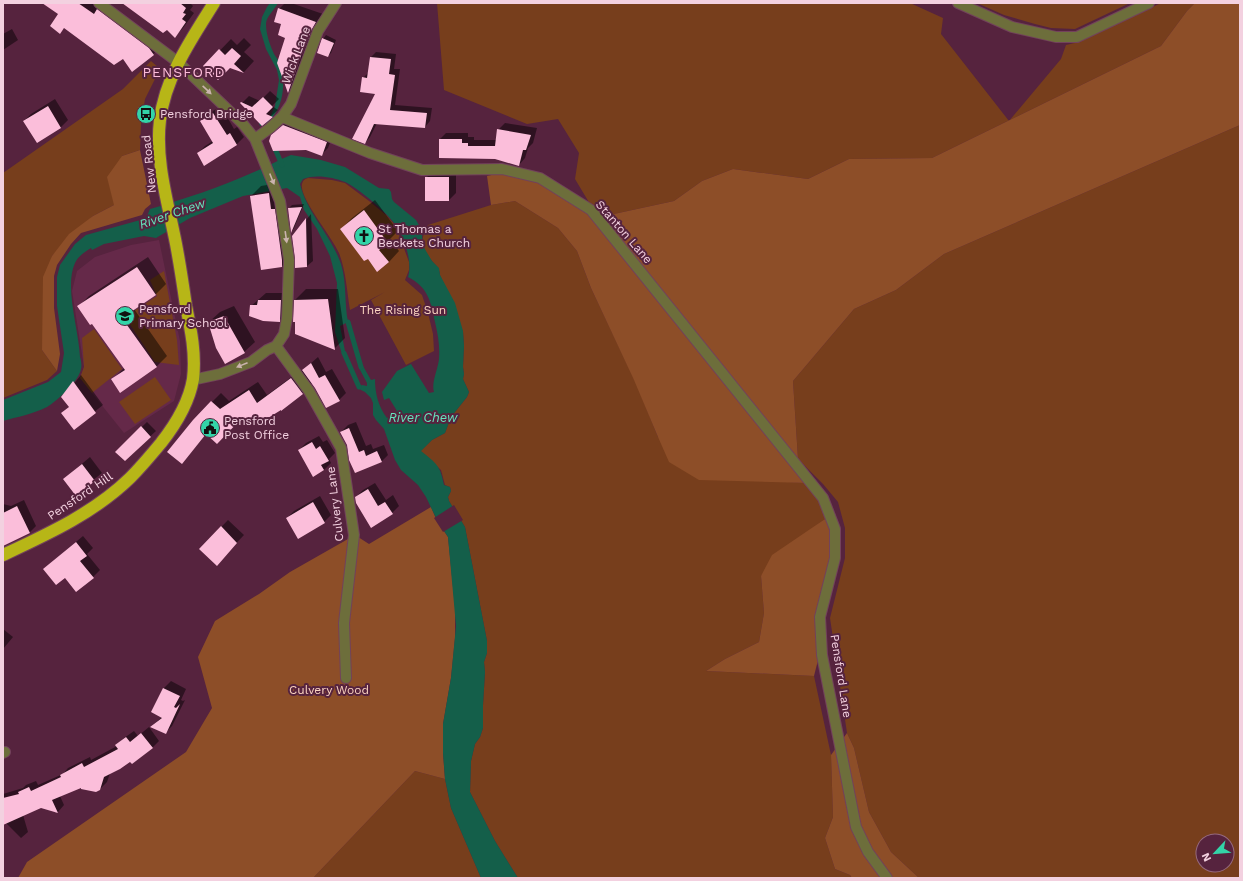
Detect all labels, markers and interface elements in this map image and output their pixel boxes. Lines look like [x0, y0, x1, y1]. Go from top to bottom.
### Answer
street label: Wick Lane [279, 24, 313, 86]
district label: PENSFORD [143, 64, 225, 80]
one-way arrow [202, 85, 212, 95]
bus stop icon: Pensford Bridge [135, 103, 157, 125]
place label: Pensford Bridge [160, 107, 253, 121]
street label: New Road [139, 134, 159, 194]
one-way arrow [270, 173, 276, 185]
water label: River Chew [137, 195, 208, 232]
street label: Stanton Lane [593, 198, 655, 266]
place label: St Thomas a Beckets Church [378, 222, 470, 250]
church icon: St Thomas a Beckets Church [353, 225, 375, 247]
one-way arrow [283, 231, 289, 243]
place label: Pensford Primary School [139, 302, 228, 330]
park label: The Rising Sun [360, 303, 446, 317]
school or university icon: Pensford Primary School [114, 305, 136, 327]
one-way arrow [235, 363, 247, 369]
water label: River Chew [389, 410, 458, 425]
place label: Pensford Post Office [224, 414, 289, 442]
public building icon: Pensford Post Office [199, 417, 221, 439]
street label: Culvery Lane [323, 466, 347, 542]
street label: Pensford Hill [45, 469, 115, 523]
street label: Pensford Lane [827, 633, 855, 719]
park label: Culvery Wood [289, 683, 369, 697]
north arrow [1195, 833, 1235, 873]
text: N [1199, 851, 1214, 864]

